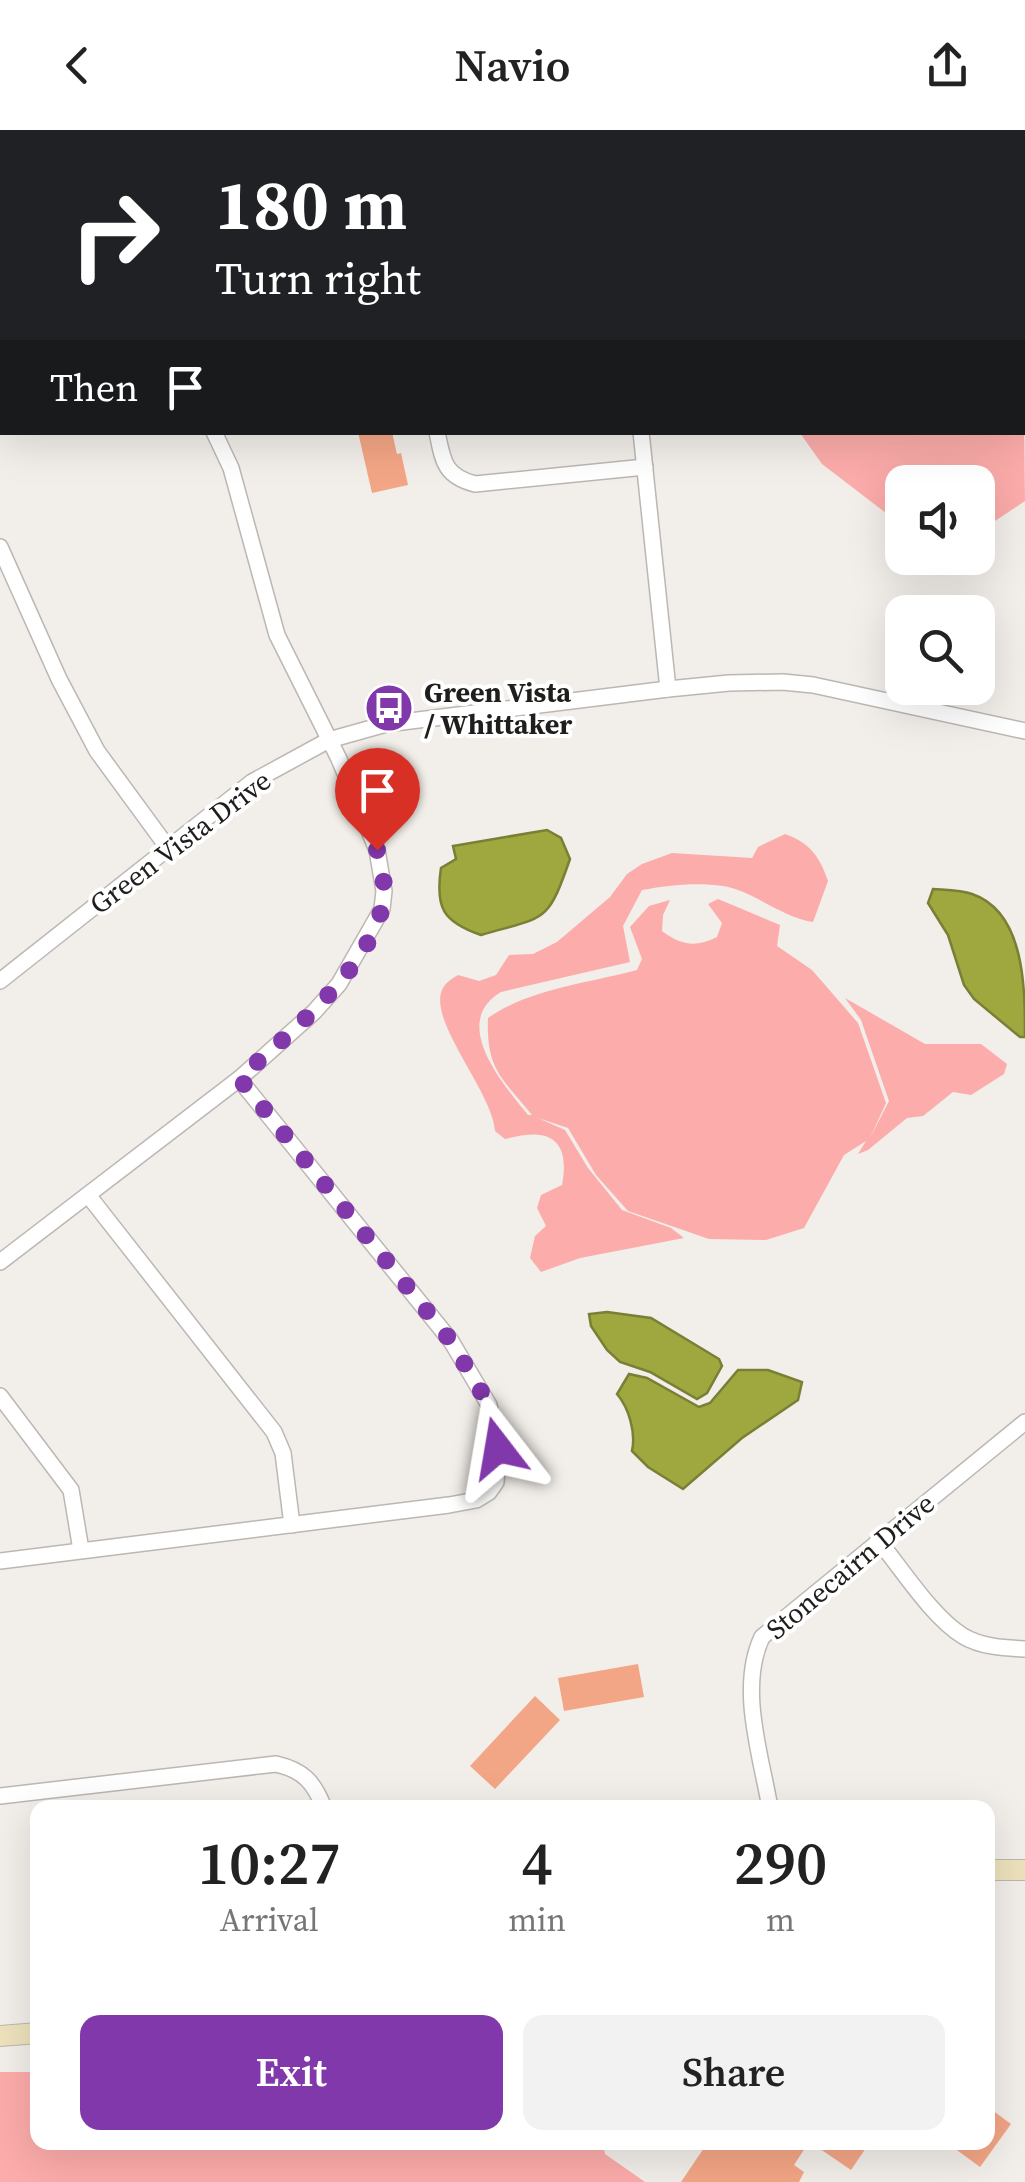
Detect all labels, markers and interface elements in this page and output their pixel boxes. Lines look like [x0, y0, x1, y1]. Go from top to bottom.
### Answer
text: Navio [454, 34, 571, 96]
icon: back [50, 38, 105, 93]
icon: share [920, 38, 975, 93]
text: 180 m [215, 156, 407, 252]
icon: right [50, 170, 180, 300]
text: Turn right [215, 247, 421, 309]
icon: arrive [158, 360, 213, 415]
text: Then [50, 362, 138, 414]
map controls [885, 465, 995, 705]
button: sound [885, 465, 995, 575]
button: search [885, 595, 995, 705]
place label: Green Vista / Whittaker [424, 673, 572, 743]
bus stop icon: Green Vista / Whittaker [363, 682, 415, 734]
pin [335, 748, 420, 851]
street label: Green Vista Drive [82, 761, 278, 923]
icon: arrive [350, 763, 405, 818]
position arrow [446, 1396, 550, 1500]
street label: Stonecairn Drive [758, 1484, 942, 1648]
text: 10:27 [198, 1822, 341, 1904]
text: 4 [522, 1822, 553, 1904]
text: 290 [734, 1822, 827, 1904]
text: Arrival [220, 1898, 319, 1942]
text: min [508, 1898, 566, 1942]
text: m [766, 1898, 795, 1942]
button: Exit [80, 2015, 503, 2130]
button: Share [523, 2015, 945, 2130]

